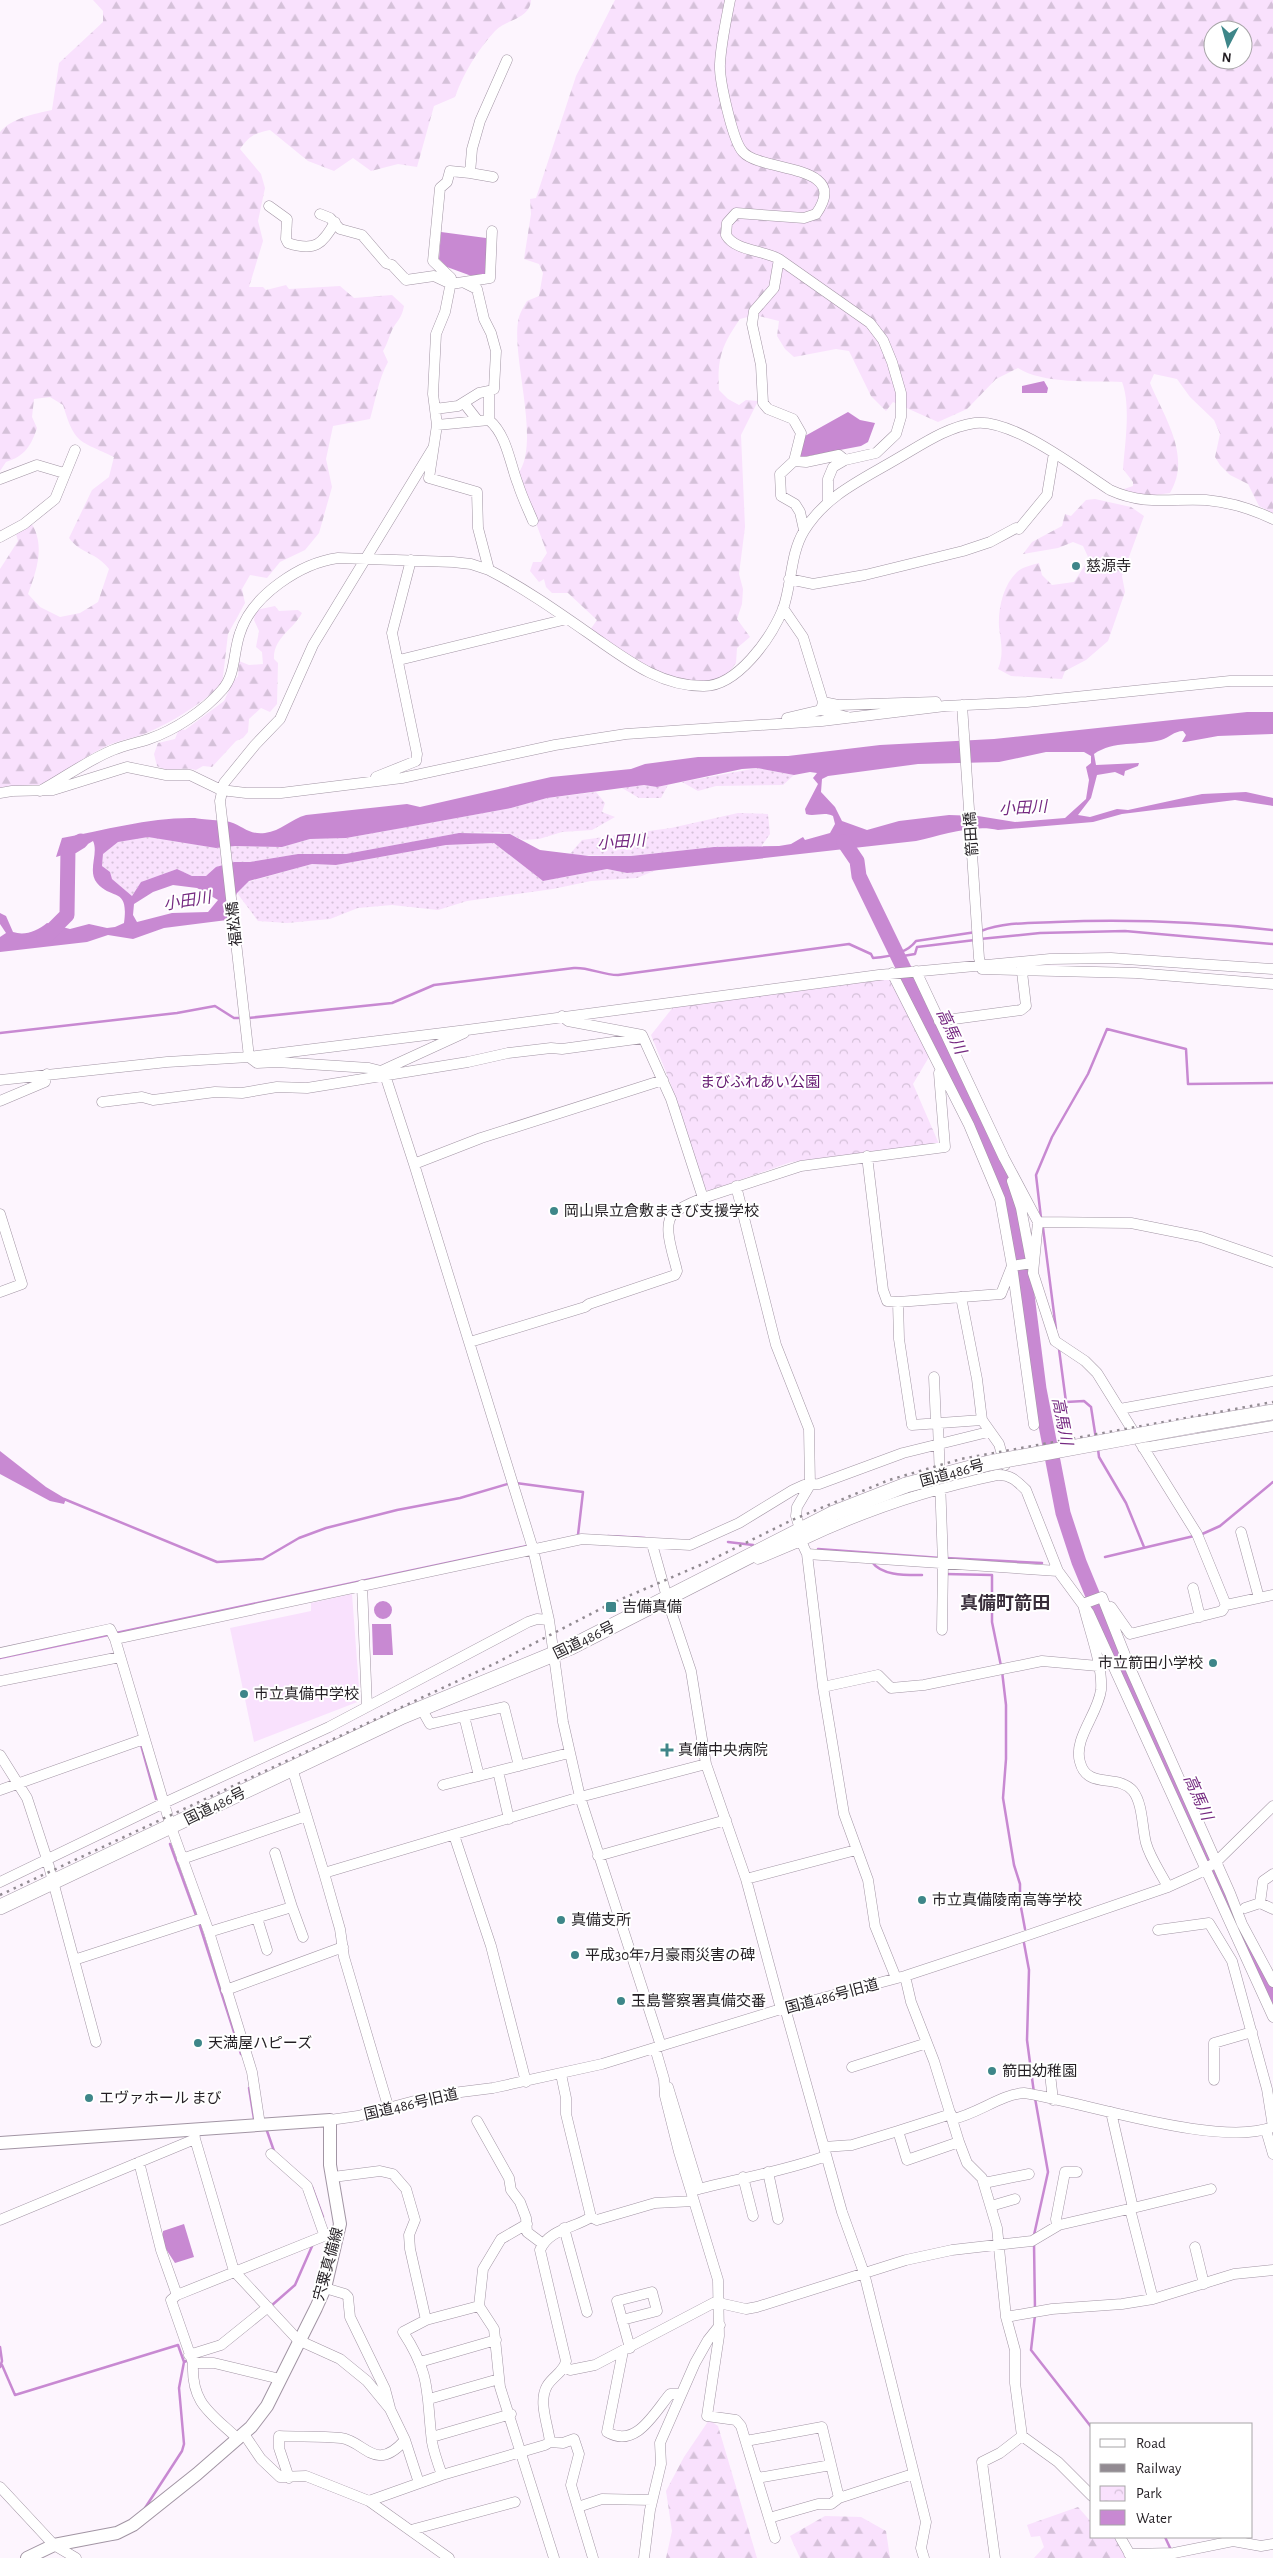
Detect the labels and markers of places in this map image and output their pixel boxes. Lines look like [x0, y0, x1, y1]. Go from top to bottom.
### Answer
place label: 慈源寺 [1086, 558, 1131, 574]
marker: 慈源寺 [1070, 560, 1082, 572]
place label: 岡山県立倉敷まきび支援学校 [564, 1202, 759, 1219]
marker: 岡山県立倉敷まきび支援学校 [548, 1205, 560, 1217]
place label: 吉備真備 [622, 1599, 682, 1615]
marker: 吉備真備 [604, 1600, 618, 1614]
place label: 市立箭田小学校 [1098, 1655, 1203, 1671]
marker: 市立箭田小学校 [1207, 1657, 1219, 1669]
place label: 市立真備中学校 [254, 1686, 359, 1702]
marker: 市立真備中学校 [238, 1688, 250, 1700]
place label: 真備中央病院 [678, 1742, 768, 1758]
marker: 真備中央病院 [660, 1743, 674, 1757]
place label: 市立真備陵南高等学校 [932, 1892, 1082, 1908]
marker: 市立真備陵南高等学校 [916, 1894, 928, 1906]
place label: 真備支所 [571, 1912, 631, 1928]
marker: 真備支所 [555, 1914, 567, 1926]
place label: 平成30年7月豪雨災害の碑 [585, 1947, 755, 1963]
marker: 平成30年7月豪雨災害の碑 [569, 1949, 581, 1961]
place label: 玉島警察署真備交番 [631, 1993, 766, 2009]
marker: 玉島警察署真備交番 [615, 1995, 627, 2007]
place label: 天満屋ハピーズ [208, 2035, 312, 2051]
marker: 天満屋ハピーズ [192, 2037, 204, 2049]
place label: 箭田幼稚園 [1002, 2063, 1077, 2079]
marker: 箭田幼稚園 [986, 2065, 998, 2077]
place label: エヴァホール まび [99, 2090, 221, 2106]
marker: エヴァホール まび [83, 2092, 95, 2104]

